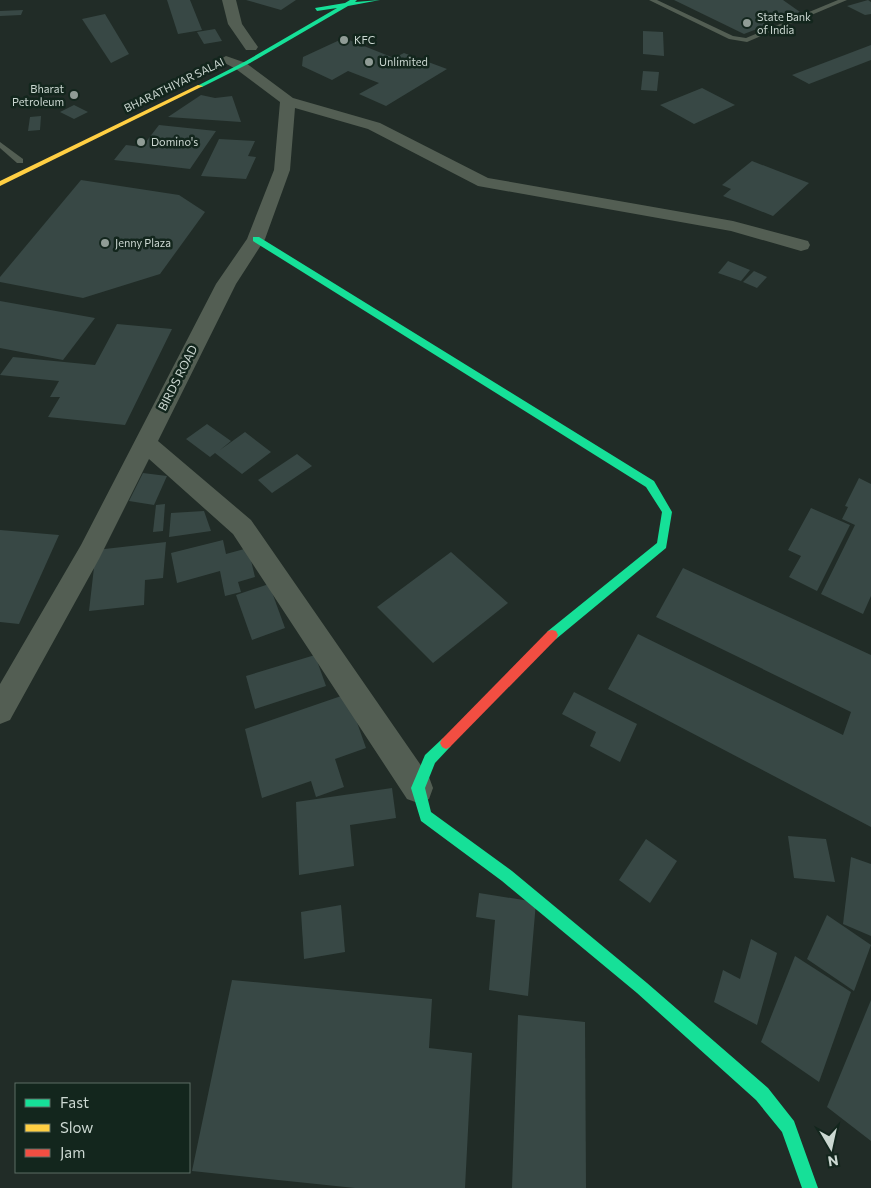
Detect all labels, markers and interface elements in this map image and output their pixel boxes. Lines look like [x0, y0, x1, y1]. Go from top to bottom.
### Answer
place label: State Bank of India [757, 10, 811, 36]
marker: State Bank of India [741, 17, 753, 29]
place label: KFC [354, 33, 375, 46]
marker: KFC [338, 34, 350, 46]
street label: BHARATHIYAR SALAI [122, 55, 226, 114]
place label: Unlimited [379, 55, 428, 68]
marker: Unlimited [363, 56, 375, 68]
place label: Bharat Petroleum [12, 82, 64, 108]
marker: Bharat Petroleum [68, 89, 80, 101]
place label: Domino's [151, 135, 198, 148]
marker: Domino's [135, 136, 147, 148]
place label: Jenny Plaza [115, 236, 171, 250]
marker: Jenny Plaza [99, 237, 111, 249]
street label: BIRDS ROAD [155, 342, 200, 413]
legend [15, 1083, 190, 1173]
text: Fast [60, 1093, 89, 1111]
text: Slow [60, 1118, 93, 1136]
north arrow [806, 1123, 856, 1173]
text: Jam [60, 1143, 85, 1161]
text: N [827, 1152, 840, 1171]

